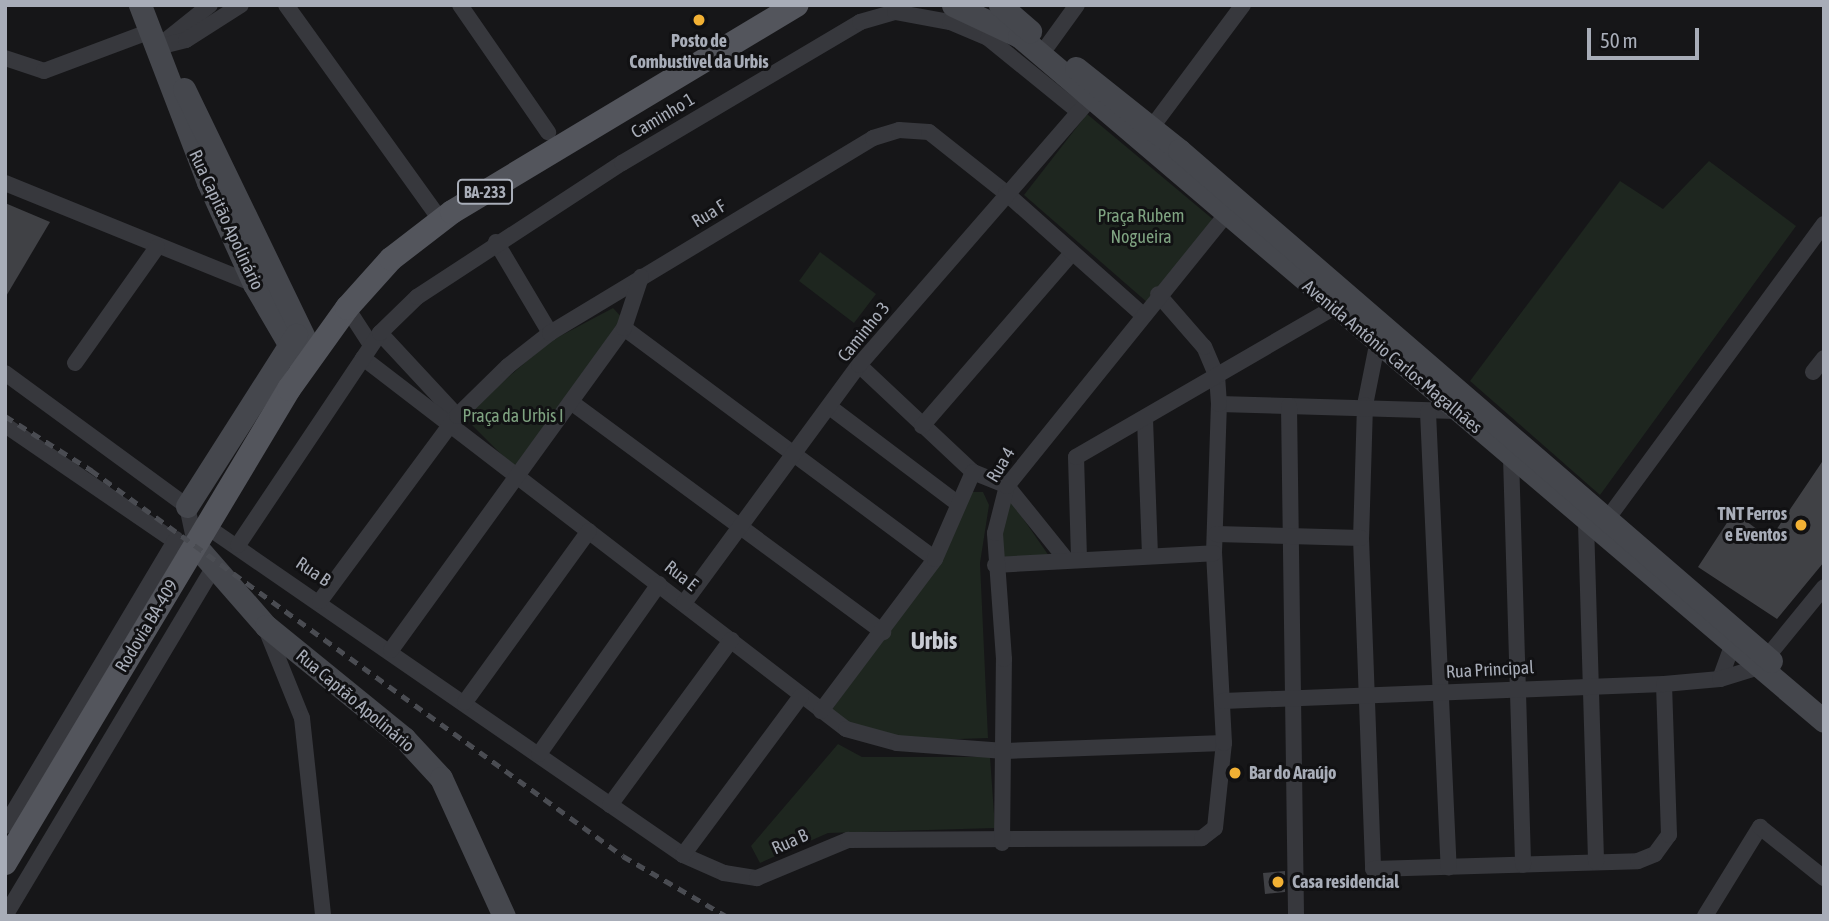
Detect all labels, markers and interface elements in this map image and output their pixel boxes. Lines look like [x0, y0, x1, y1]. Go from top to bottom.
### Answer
marker: Posto de Combustivel da Urbis [691, 12, 707, 28]
scale bar [1591, 14, 1703, 58]
text: 50 m [1600, 28, 1638, 52]
place label: Posto de Combustivel da Urbis [629, 31, 769, 74]
street label: Caminho 1 [627, 89, 699, 143]
street label: Rua Capitão Apolinário [184, 147, 268, 293]
road number: BA-233 [457, 180, 513, 204]
street label: Rua F [688, 196, 730, 232]
park label: Praça Rubem Nogueira [1098, 206, 1184, 248]
street label: Avenida Antônio Carlos Magalhães [1298, 276, 1486, 438]
street label: Caminho 3 [833, 298, 895, 366]
park label: Praça da Urbis I [462, 405, 564, 427]
street label: Rua 4 [982, 444, 1020, 486]
place label: TNT Ferros e Eventos [1718, 504, 1787, 546]
marker: TNT Ferros e Eventos [1793, 517, 1809, 533]
street label: Rua B [292, 553, 334, 591]
street label: Rua E [660, 556, 702, 596]
street label: Rodovia BA-409 [111, 576, 183, 676]
district label: Urbis [911, 627, 957, 655]
street label: Rua Captão Apolinário [291, 645, 419, 757]
street label: Rua Principal [1445, 657, 1535, 683]
place label: Bar do Araújo [1249, 762, 1337, 784]
marker: Bar do Araújo [1227, 765, 1243, 781]
street label: Rua B [769, 825, 811, 859]
place label: Casa residencial [1292, 871, 1399, 893]
marker: Casa residencial [1270, 874, 1286, 890]

